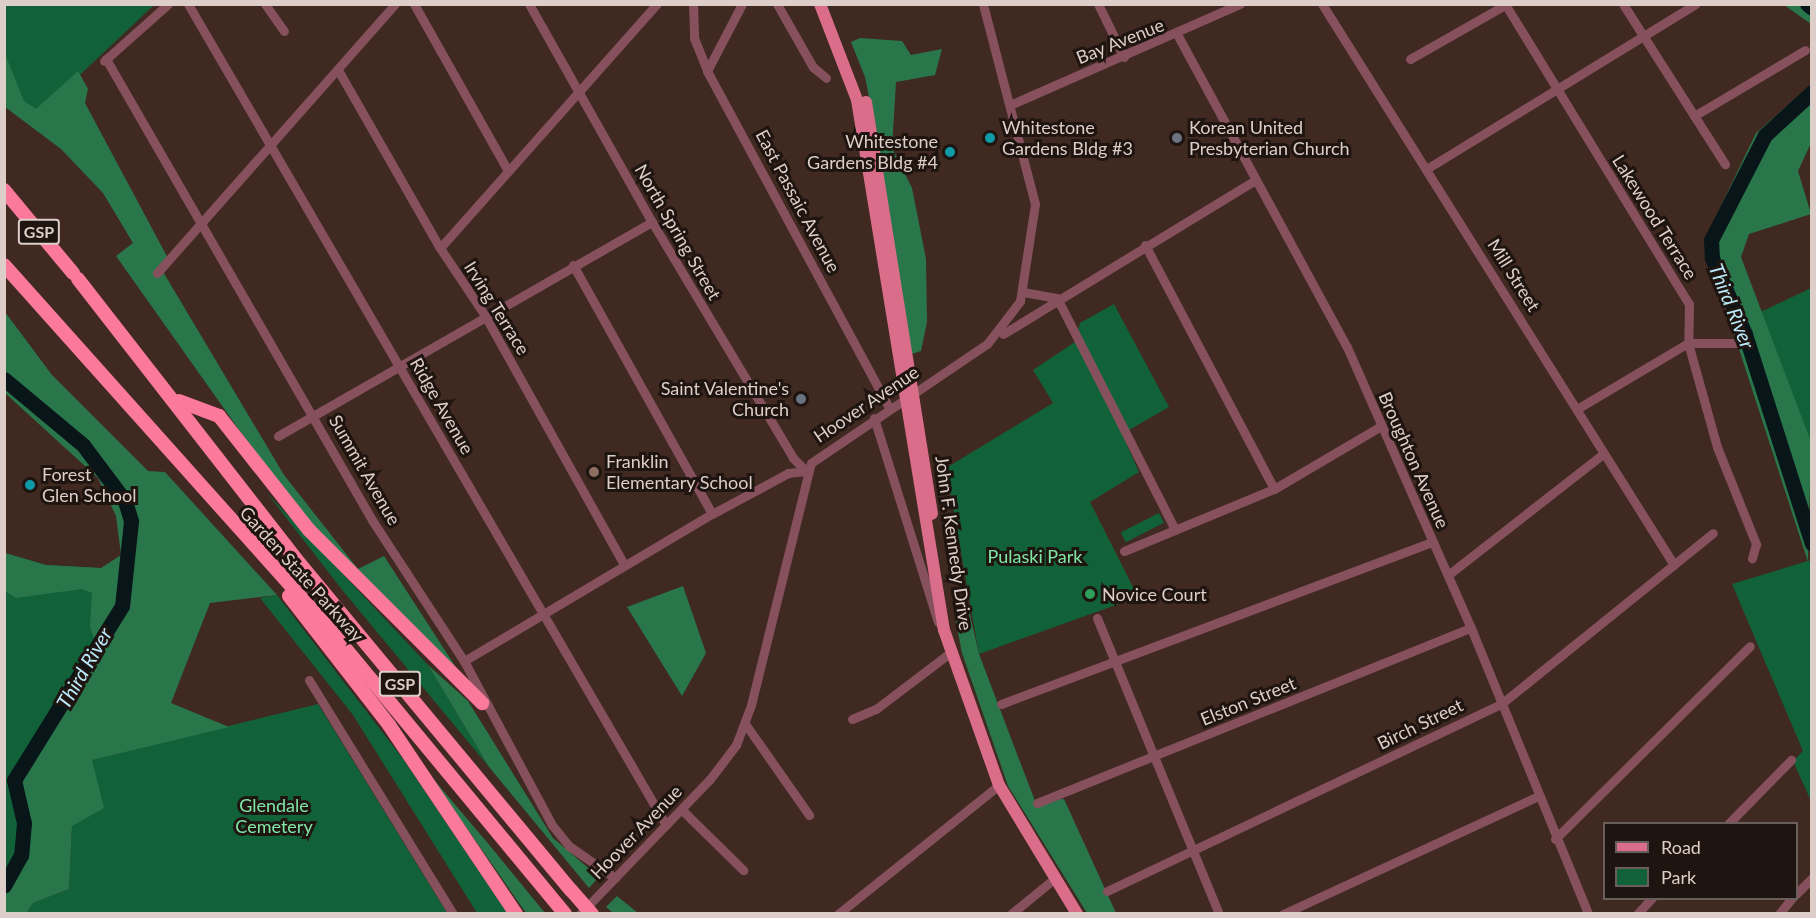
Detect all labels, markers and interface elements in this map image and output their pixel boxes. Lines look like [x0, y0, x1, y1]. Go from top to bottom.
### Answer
street label: Bay Avenue [1073, 13, 1167, 69]
place label: Whitestone Gardens Bldg #3 [1002, 117, 1133, 160]
place label: Korean United Presbyterian Church [1189, 117, 1350, 160]
street label: East Passaic Avenue [751, 126, 845, 276]
place label: Whitestone Gardens Bldg #4 [807, 131, 938, 174]
marker: Whitestone Gardens Bldg #3 [983, 131, 997, 145]
marker: Korean United Presbyterian Church [1170, 131, 1184, 145]
marker: Whitestone Gardens Bldg #4 [943, 145, 957, 159]
street label: Lakewood Terrace [1608, 151, 1702, 283]
street label: North Spring Street [630, 160, 726, 304]
road number: GSP [16, 219, 62, 245]
street label: Mill Street [1483, 235, 1545, 315]
street label: Irving Terrace [460, 257, 534, 359]
water label: Third River [1704, 260, 1760, 352]
street label: Ridge Avenue [406, 354, 478, 458]
street label: Hoover Avenue [809, 361, 923, 447]
place label: Saint Valentine's Church [660, 378, 789, 420]
street label: Broughton Avenue [1374, 388, 1454, 532]
marker: Saint Valentine's Church [794, 392, 808, 406]
street label: Summit Avenue [325, 411, 405, 529]
place label: Franklin Elementary School [606, 451, 753, 494]
street label: John F. Kennedy Drive [931, 454, 977, 632]
place label: Forest Glen School [42, 464, 136, 506]
marker: Franklin Elementary School [587, 465, 601, 479]
marker: Forest Glen School [23, 478, 37, 492]
street label: Garden State Parkway [235, 502, 369, 646]
park label: Pulaski Park [988, 545, 1082, 567]
place label: Novice Court [1102, 583, 1207, 605]
marker: Novice Court [1083, 587, 1097, 601]
water label: Third River [51, 623, 117, 713]
road number: GSP [378, 671, 422, 697]
street label: Elston Street [1197, 672, 1299, 730]
street label: Birch Street [1374, 694, 1466, 754]
street label: Hoover Avenue [586, 780, 686, 884]
park label: Glendale Cemetery [235, 795, 313, 838]
legend [1603, 822, 1798, 900]
text: Road [1661, 836, 1701, 858]
text: Park [1661, 866, 1696, 888]

